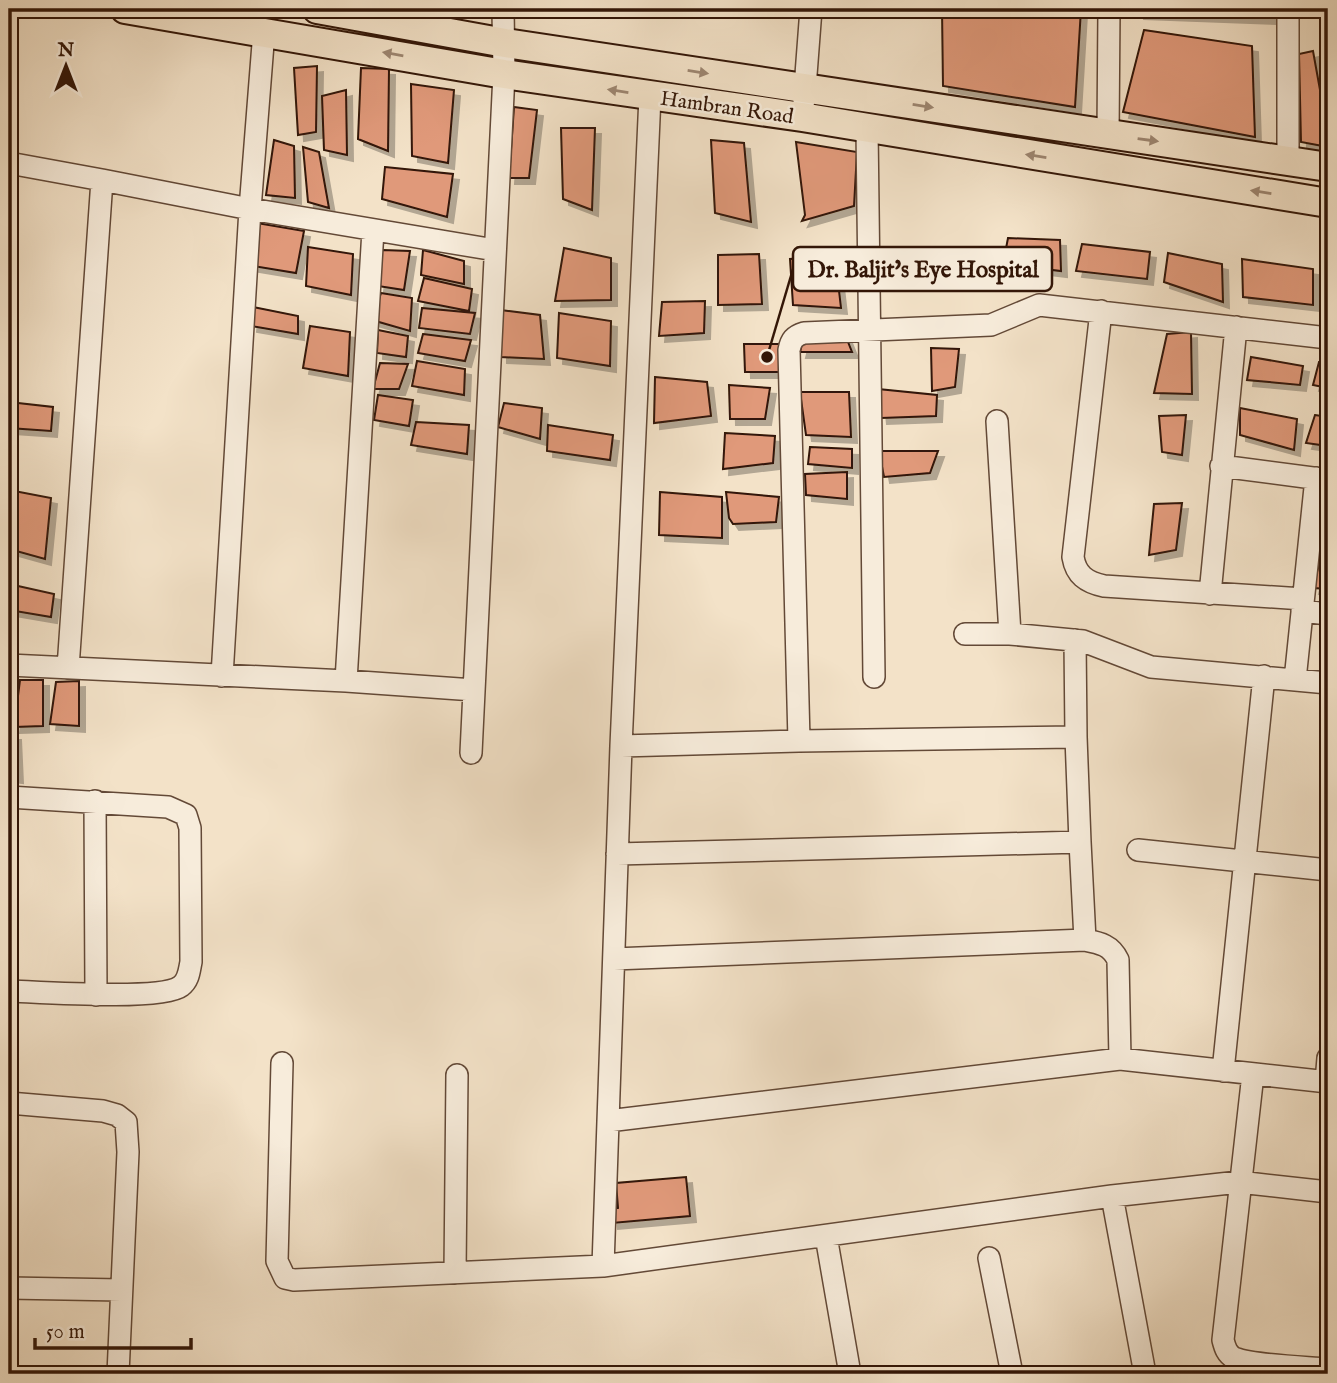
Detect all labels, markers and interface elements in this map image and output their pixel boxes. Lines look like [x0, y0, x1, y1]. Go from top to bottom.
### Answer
north arrow [32, 32, 102, 102]
text: N [57, 39, 75, 63]
one-way arrow [382, 48, 404, 59]
one-way arrow [688, 67, 710, 78]
one-way arrow [607, 85, 629, 96]
street label: Hambran Road [658, 86, 796, 131]
one-way arrow [912, 101, 934, 112]
one-way arrow [1137, 135, 1159, 146]
one-way arrow [1025, 150, 1047, 161]
one-way arrow [1250, 186, 1272, 197]
callout: Dr. Baljit's Eye Hospital [793, 247, 1052, 291]
text: Dr. Baljit's Eye Hospital [807, 256, 1039, 285]
scale bar [35, 1306, 191, 1350]
text: 50 m [46, 1319, 85, 1346]

